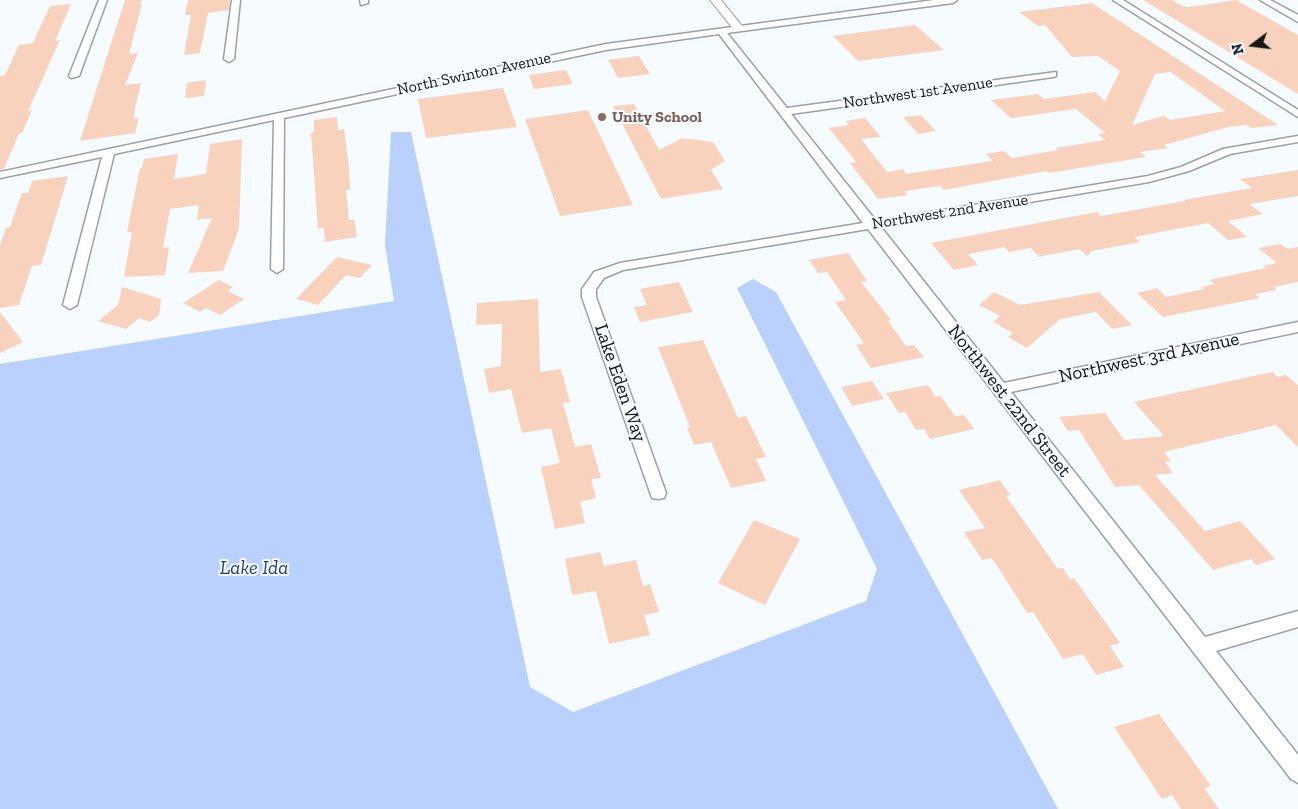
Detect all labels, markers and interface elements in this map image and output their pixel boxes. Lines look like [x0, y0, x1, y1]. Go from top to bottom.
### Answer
north arrow [1228, 20, 1278, 70]
text: N [1228, 42, 1248, 56]
street label: North Swinton Avenue [395, 48, 553, 100]
street label: Northwest 1st Avenue [842, 73, 994, 113]
place label: Unity School [612, 107, 702, 127]
marker: Unity School [596, 111, 608, 123]
street label: Northwest 2nd Avenue [871, 190, 1029, 234]
street label: Northwest 22nd Street [942, 320, 1076, 482]
street label: Lake Eden Way [589, 321, 651, 445]
street label: Northwest 3rd Avenue [1057, 328, 1241, 388]
water label: Lake Ida [220, 556, 288, 580]

